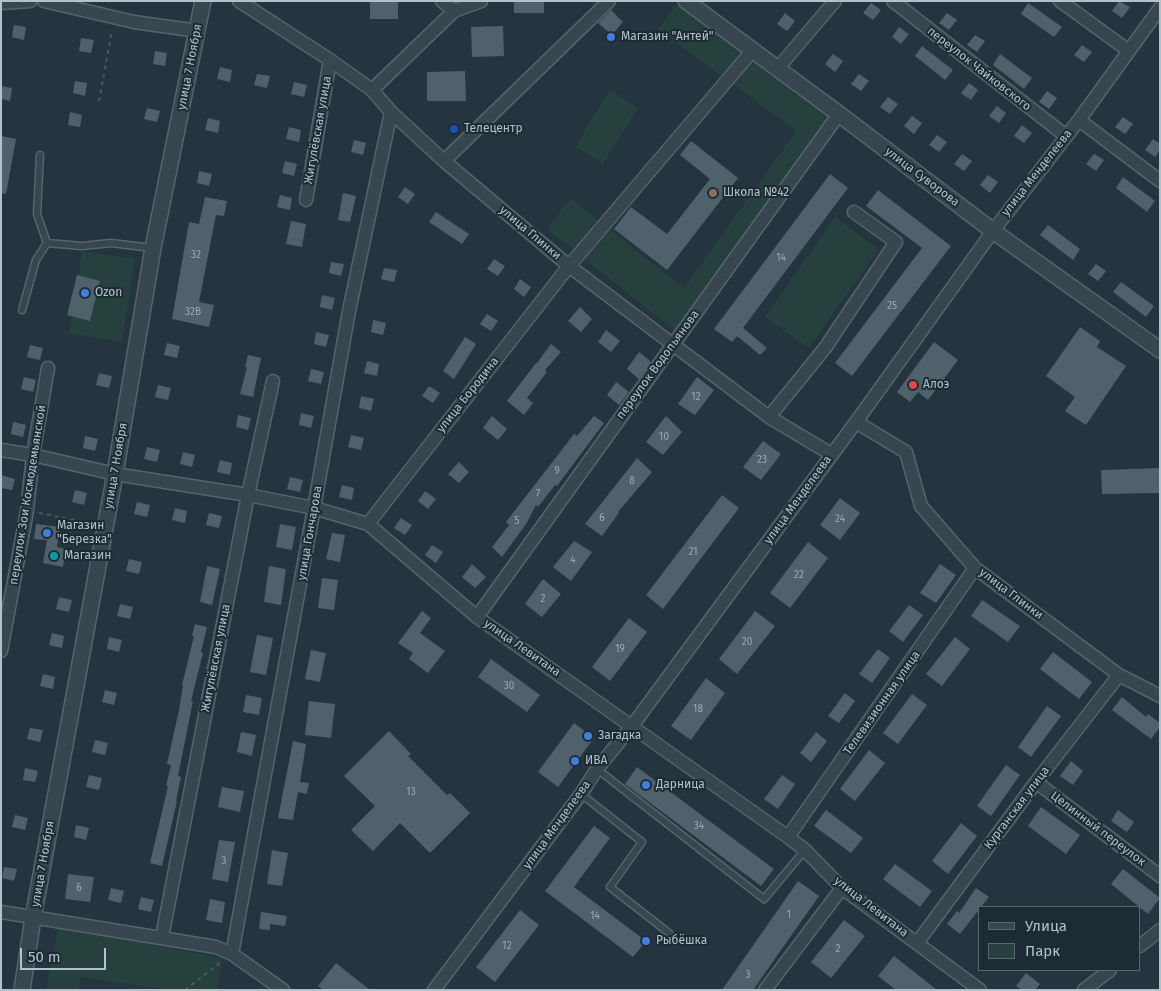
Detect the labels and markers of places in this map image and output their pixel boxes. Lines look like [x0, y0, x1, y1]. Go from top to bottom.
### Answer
place label: Магазин "Антей" [621, 30, 714, 44]
marker: Магазин "Антей" [605, 31, 617, 43]
place label: Телецентр [464, 122, 523, 136]
marker: Телецентр [448, 123, 460, 135]
place label: Школа №42 [723, 186, 789, 200]
marker: Школа №42 [707, 187, 719, 199]
place label: Ozon [95, 286, 122, 300]
marker: Ozon [79, 287, 91, 299]
place label: Алоэ [923, 378, 949, 392]
marker: Алоэ [907, 379, 919, 391]
place label: Магазин "Березка" [57, 519, 112, 547]
marker: Магазин "Березка" [41, 527, 53, 539]
place label: Магазин [64, 549, 111, 563]
marker: Магазин [48, 550, 60, 562]
place label: Загадка [598, 729, 641, 743]
marker: Загадка [582, 730, 594, 742]
place label: ИВА [585, 754, 607, 768]
marker: ИВА [569, 755, 581, 767]
place label: Дарница [656, 778, 705, 792]
marker: Дарница [640, 779, 652, 791]
place label: Рыбёшка [656, 934, 707, 948]
marker: Рыбёшка [640, 935, 652, 947]

